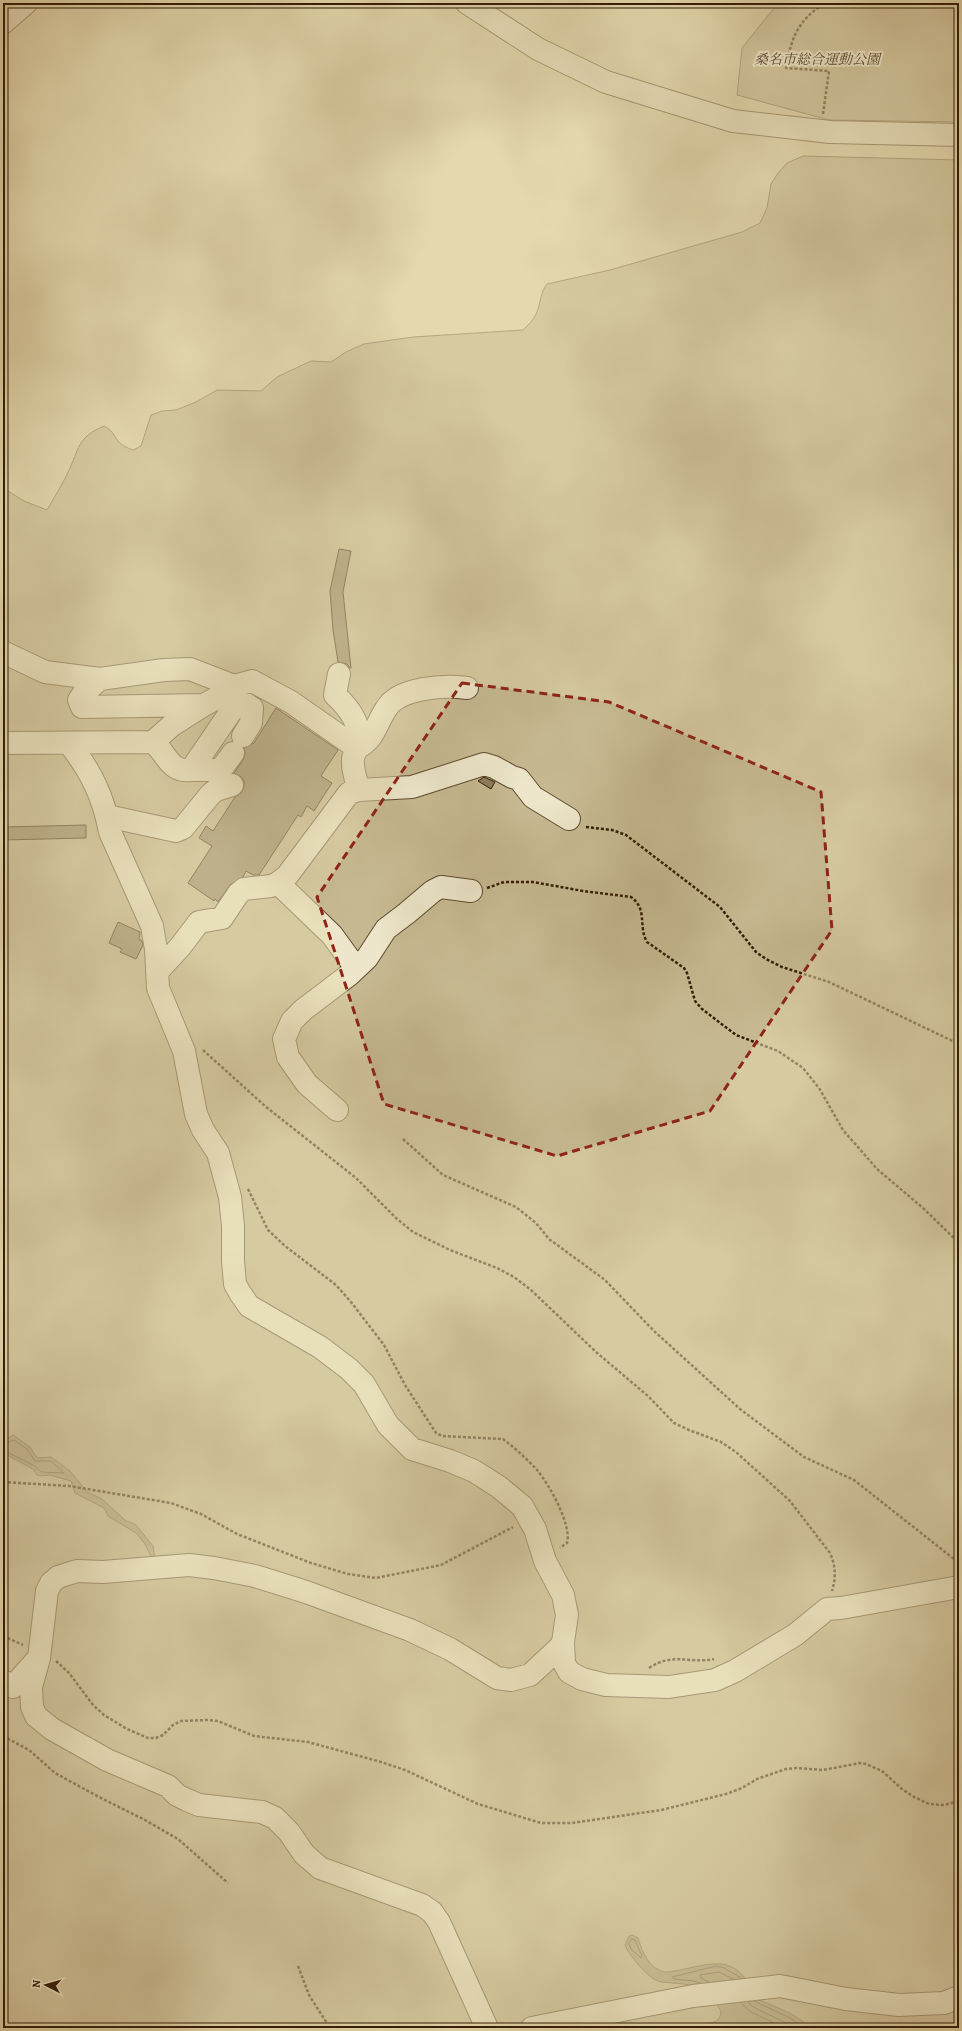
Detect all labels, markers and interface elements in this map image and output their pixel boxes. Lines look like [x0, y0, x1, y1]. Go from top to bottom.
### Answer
park label: 桑名市総合運動公園 [754, 50, 882, 69]
north arrow [26, 1965, 66, 2005]
text: N [29, 1979, 44, 1989]

